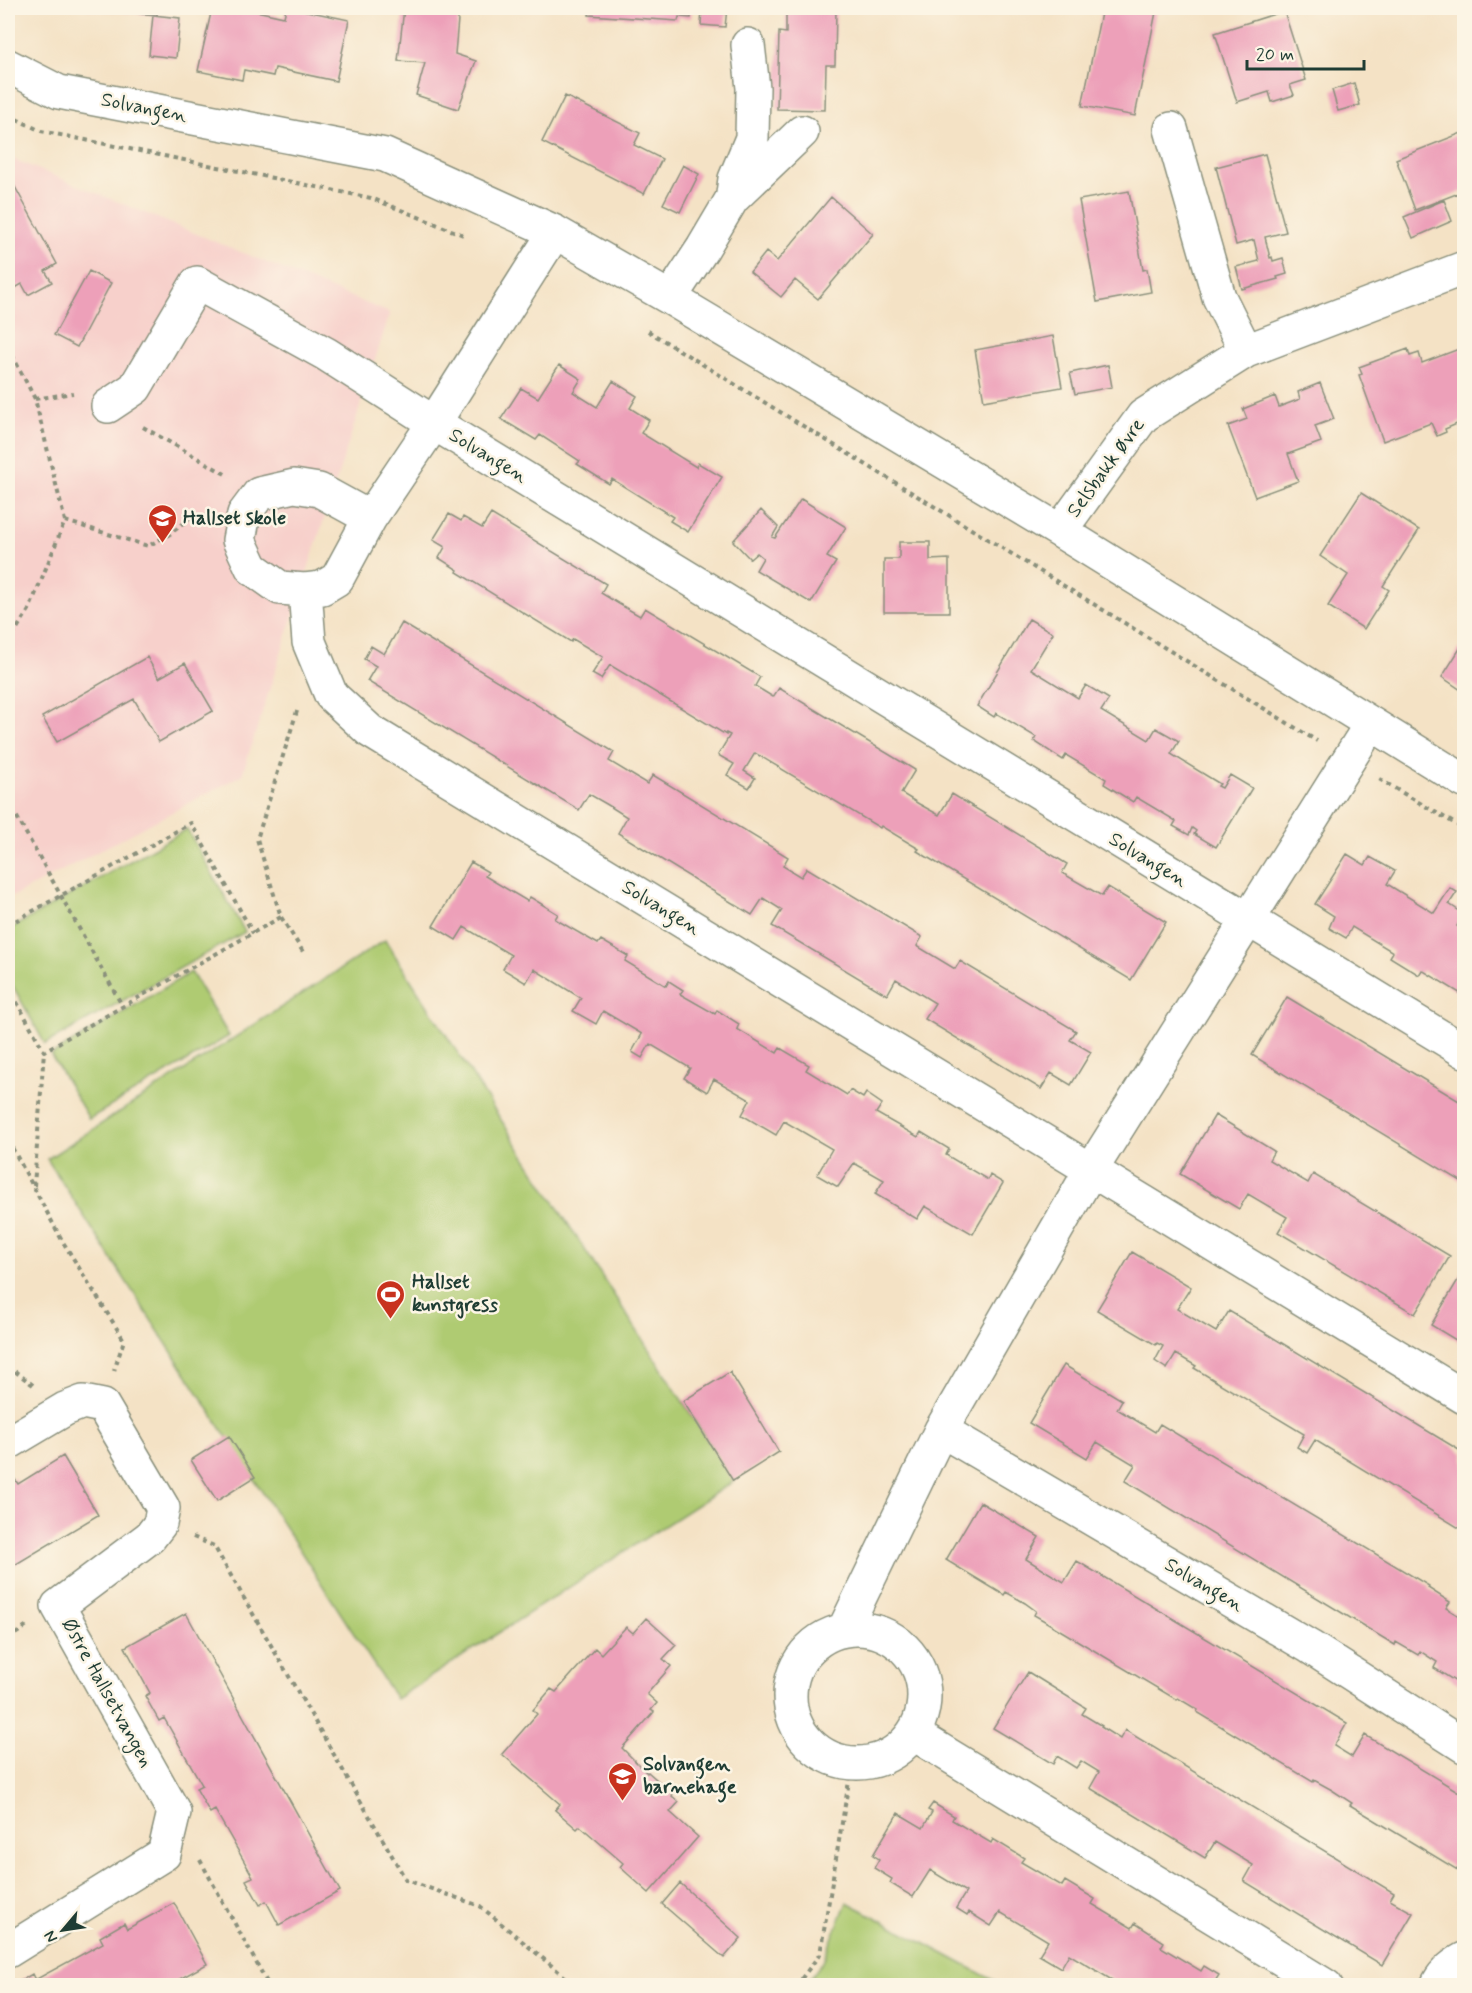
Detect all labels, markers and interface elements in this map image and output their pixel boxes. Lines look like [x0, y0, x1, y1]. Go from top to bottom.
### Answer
scale bar [1247, 33, 1364, 71]
text: 20 m [1256, 43, 1294, 67]
street label: Solvangen [98, 86, 190, 132]
street label: Selsbakk øvre [1061, 413, 1151, 523]
street label: Solvangen [443, 422, 533, 492]
school or university icon: Hallset skole [146, 502, 178, 544]
place label: Hallset skole [183, 505, 286, 532]
street label: Solvangen [1103, 826, 1193, 896]
street label: Solvangen [616, 874, 706, 944]
place label: Hallset kunstgress [412, 1269, 498, 1319]
sports icon: Hallset kunstgress [375, 1278, 407, 1320]
street label: Solvangen [1159, 1552, 1249, 1620]
street label: Østre Hallsetvangen [54, 1614, 159, 1773]
place label: Solvangen barnehage [643, 1751, 737, 1803]
school or university icon: Solvangen barnehage [606, 1760, 638, 1802]
north arrow [33, 1900, 93, 1960]
text: N [39, 1927, 63, 1946]

